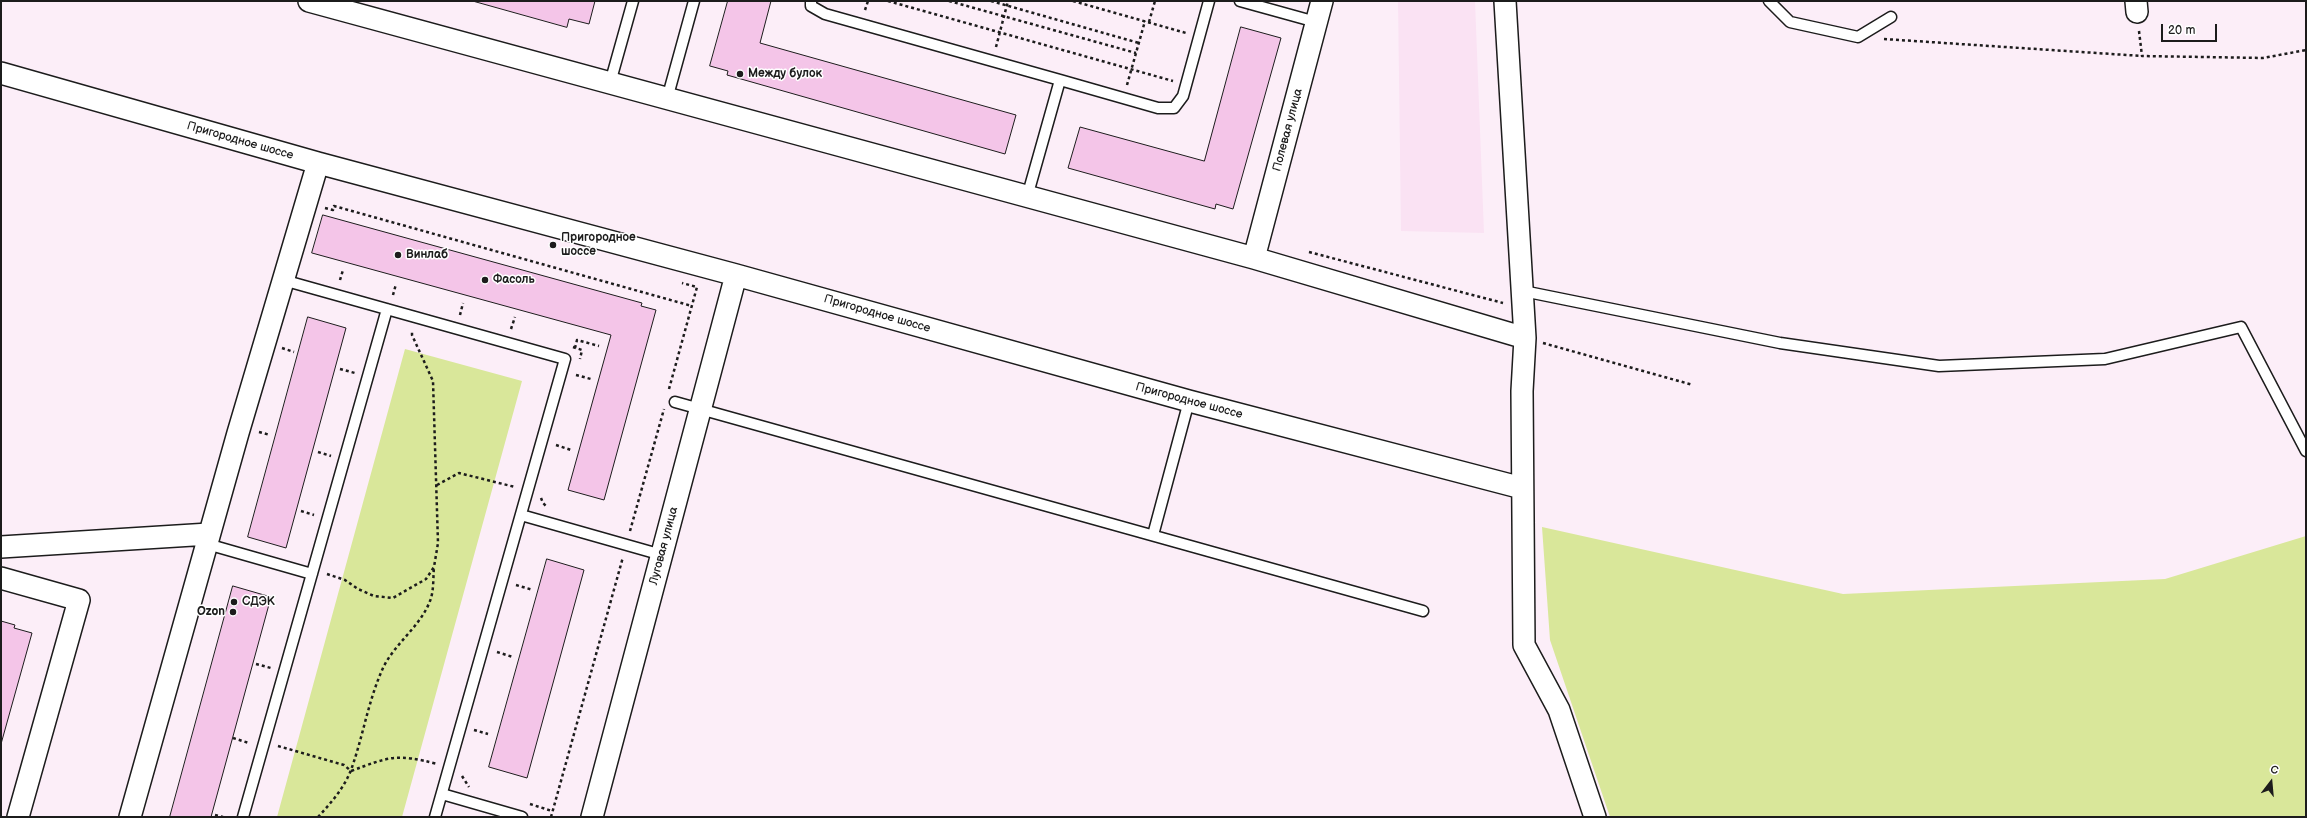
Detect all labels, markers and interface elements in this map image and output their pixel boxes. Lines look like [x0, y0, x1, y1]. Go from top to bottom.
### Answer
scale bar [2163, 16, 2219, 42]
text: 20 m [2168, 23, 2195, 38]
place label: Между булок [748, 67, 822, 81]
marker: Между булок [735, 69, 745, 79]
street label: Полевая улица [1270, 87, 1306, 173]
street label: Пригородное шоссе [185, 119, 295, 163]
place label: Пригородное шоссе [561, 231, 636, 259]
marker: Пригородное шоссе [548, 240, 558, 250]
place label: Винлаб [406, 248, 448, 262]
marker: Винлаб [393, 250, 403, 260]
place label: Фасоль [493, 273, 535, 287]
marker: Фасоль [480, 275, 490, 285]
street label: Пригородное шоссе [822, 292, 932, 336]
street label: Пригородное шоссе [1134, 380, 1244, 422]
street label: Луговая улица [647, 505, 681, 587]
place label: СДЭК [242, 595, 275, 609]
marker: СДЭК [229, 597, 239, 607]
place label: Ozon [197, 605, 225, 619]
marker: Ozon [228, 607, 238, 617]
north arrow [2251, 762, 2291, 802]
text: С [2269, 763, 2280, 777]

